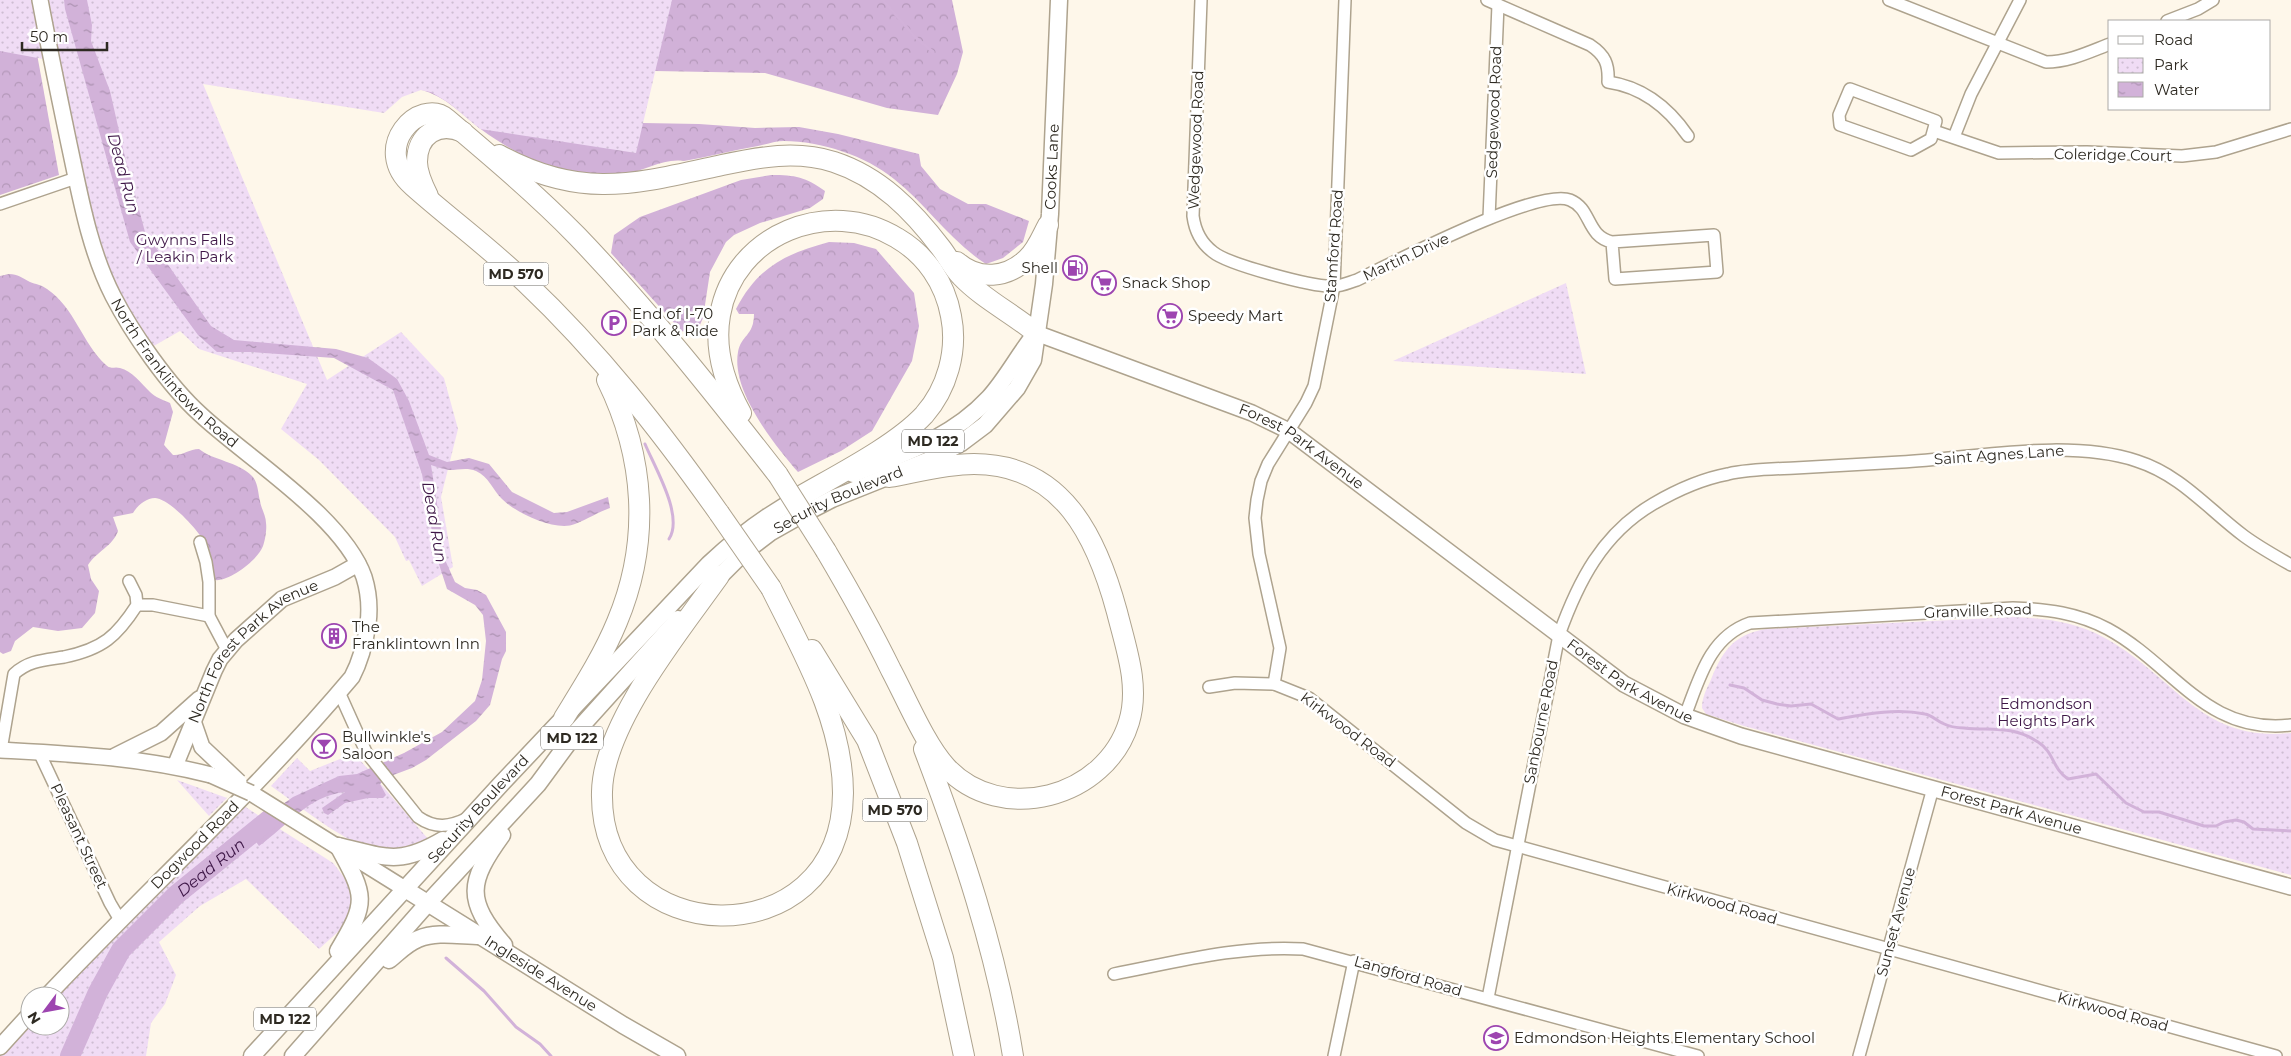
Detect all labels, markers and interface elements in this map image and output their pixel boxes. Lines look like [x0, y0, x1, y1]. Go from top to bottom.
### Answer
scale bar [22, 20, 108, 52]
legend [2108, 20, 2271, 110]
text: 50 m [30, 27, 68, 46]
text: Road [2154, 30, 2193, 49]
street label: Sedgewood Road [1482, 45, 1505, 179]
text: Park [2154, 55, 2188, 74]
street label: Wedgewood Road [1184, 70, 1207, 210]
text: Water [2154, 80, 2200, 99]
street label: Cooks Lane [1040, 123, 1063, 210]
water label: Dead Run [104, 131, 143, 215]
street label: Coleridge Court [2054, 144, 2172, 165]
street label: Stamford Road [1320, 189, 1347, 303]
street label: Martin Drive [1360, 228, 1452, 285]
park label: Gwynns Falls / Leakin Park [136, 230, 234, 266]
fuel station icon: Shell [1062, 255, 1088, 281]
place label: Shell [1022, 258, 1058, 277]
road number: MD 570 [484, 262, 548, 286]
supermarket icon: Snack Shop [1091, 270, 1117, 296]
place label: Snack Shop [1122, 273, 1210, 292]
street label: North Franklintown Road [107, 295, 242, 451]
supermarket icon: Speedy Mart [1157, 303, 1183, 329]
place label: End of I-70 Park & Ride [632, 304, 718, 340]
place label: Speedy Mart [1188, 306, 1283, 325]
parking icon: End of I-70 Park & Ride [601, 310, 627, 336]
street label: Forest Park Avenue [1236, 399, 1368, 493]
road number: MD 122 [902, 430, 964, 452]
street label: Saint Agnes Lane [1933, 440, 2065, 469]
street label: Security Boulevard [770, 462, 906, 538]
water label: Dead Run [418, 480, 451, 564]
street label: North Forest Park Avenue [184, 575, 321, 726]
street label: Granville Road [1924, 599, 2032, 622]
place label: The Franklintown Inn [352, 617, 480, 653]
building icon: The Franklintown Inn [321, 623, 347, 649]
street label: Forest Park Avenue [1563, 634, 1696, 727]
street label: Sanbourne Road [1519, 658, 1562, 786]
street label: Kirkwood Road [1297, 688, 1400, 772]
park label: Edmondson Heights Park [1997, 694, 2095, 730]
road number: MD 122 [541, 726, 603, 750]
place label: Bullwinkle's Saloon [342, 727, 431, 763]
bar icon: Bullwinkle's Saloon [311, 733, 337, 759]
street label: Security Boulevard [423, 751, 533, 867]
street label: Pleasant Street [47, 780, 112, 892]
street label: Forest Park Avenue [1939, 781, 2084, 838]
street label: Dogwood Road [147, 797, 243, 893]
road number: MD 570 [862, 798, 928, 822]
water label: Dead Run [173, 834, 249, 901]
street label: Sunset Avenue [1872, 865, 1919, 979]
street label: Kirkwood Road [1665, 879, 1780, 928]
street label: Ingleside Avenue [481, 931, 601, 1016]
street label: Langford Road [1352, 951, 1464, 1000]
north arrow [20, 986, 70, 1036]
street label: Kirkwood Road [2055, 988, 2171, 1035]
text: N [23, 1008, 45, 1027]
road number: MD 122 [254, 1008, 316, 1030]
school or university icon: Edmondson Heights Elementary School [1483, 1025, 1509, 1051]
place label: Edmondson Heights Elementary School [1514, 1028, 1815, 1047]

